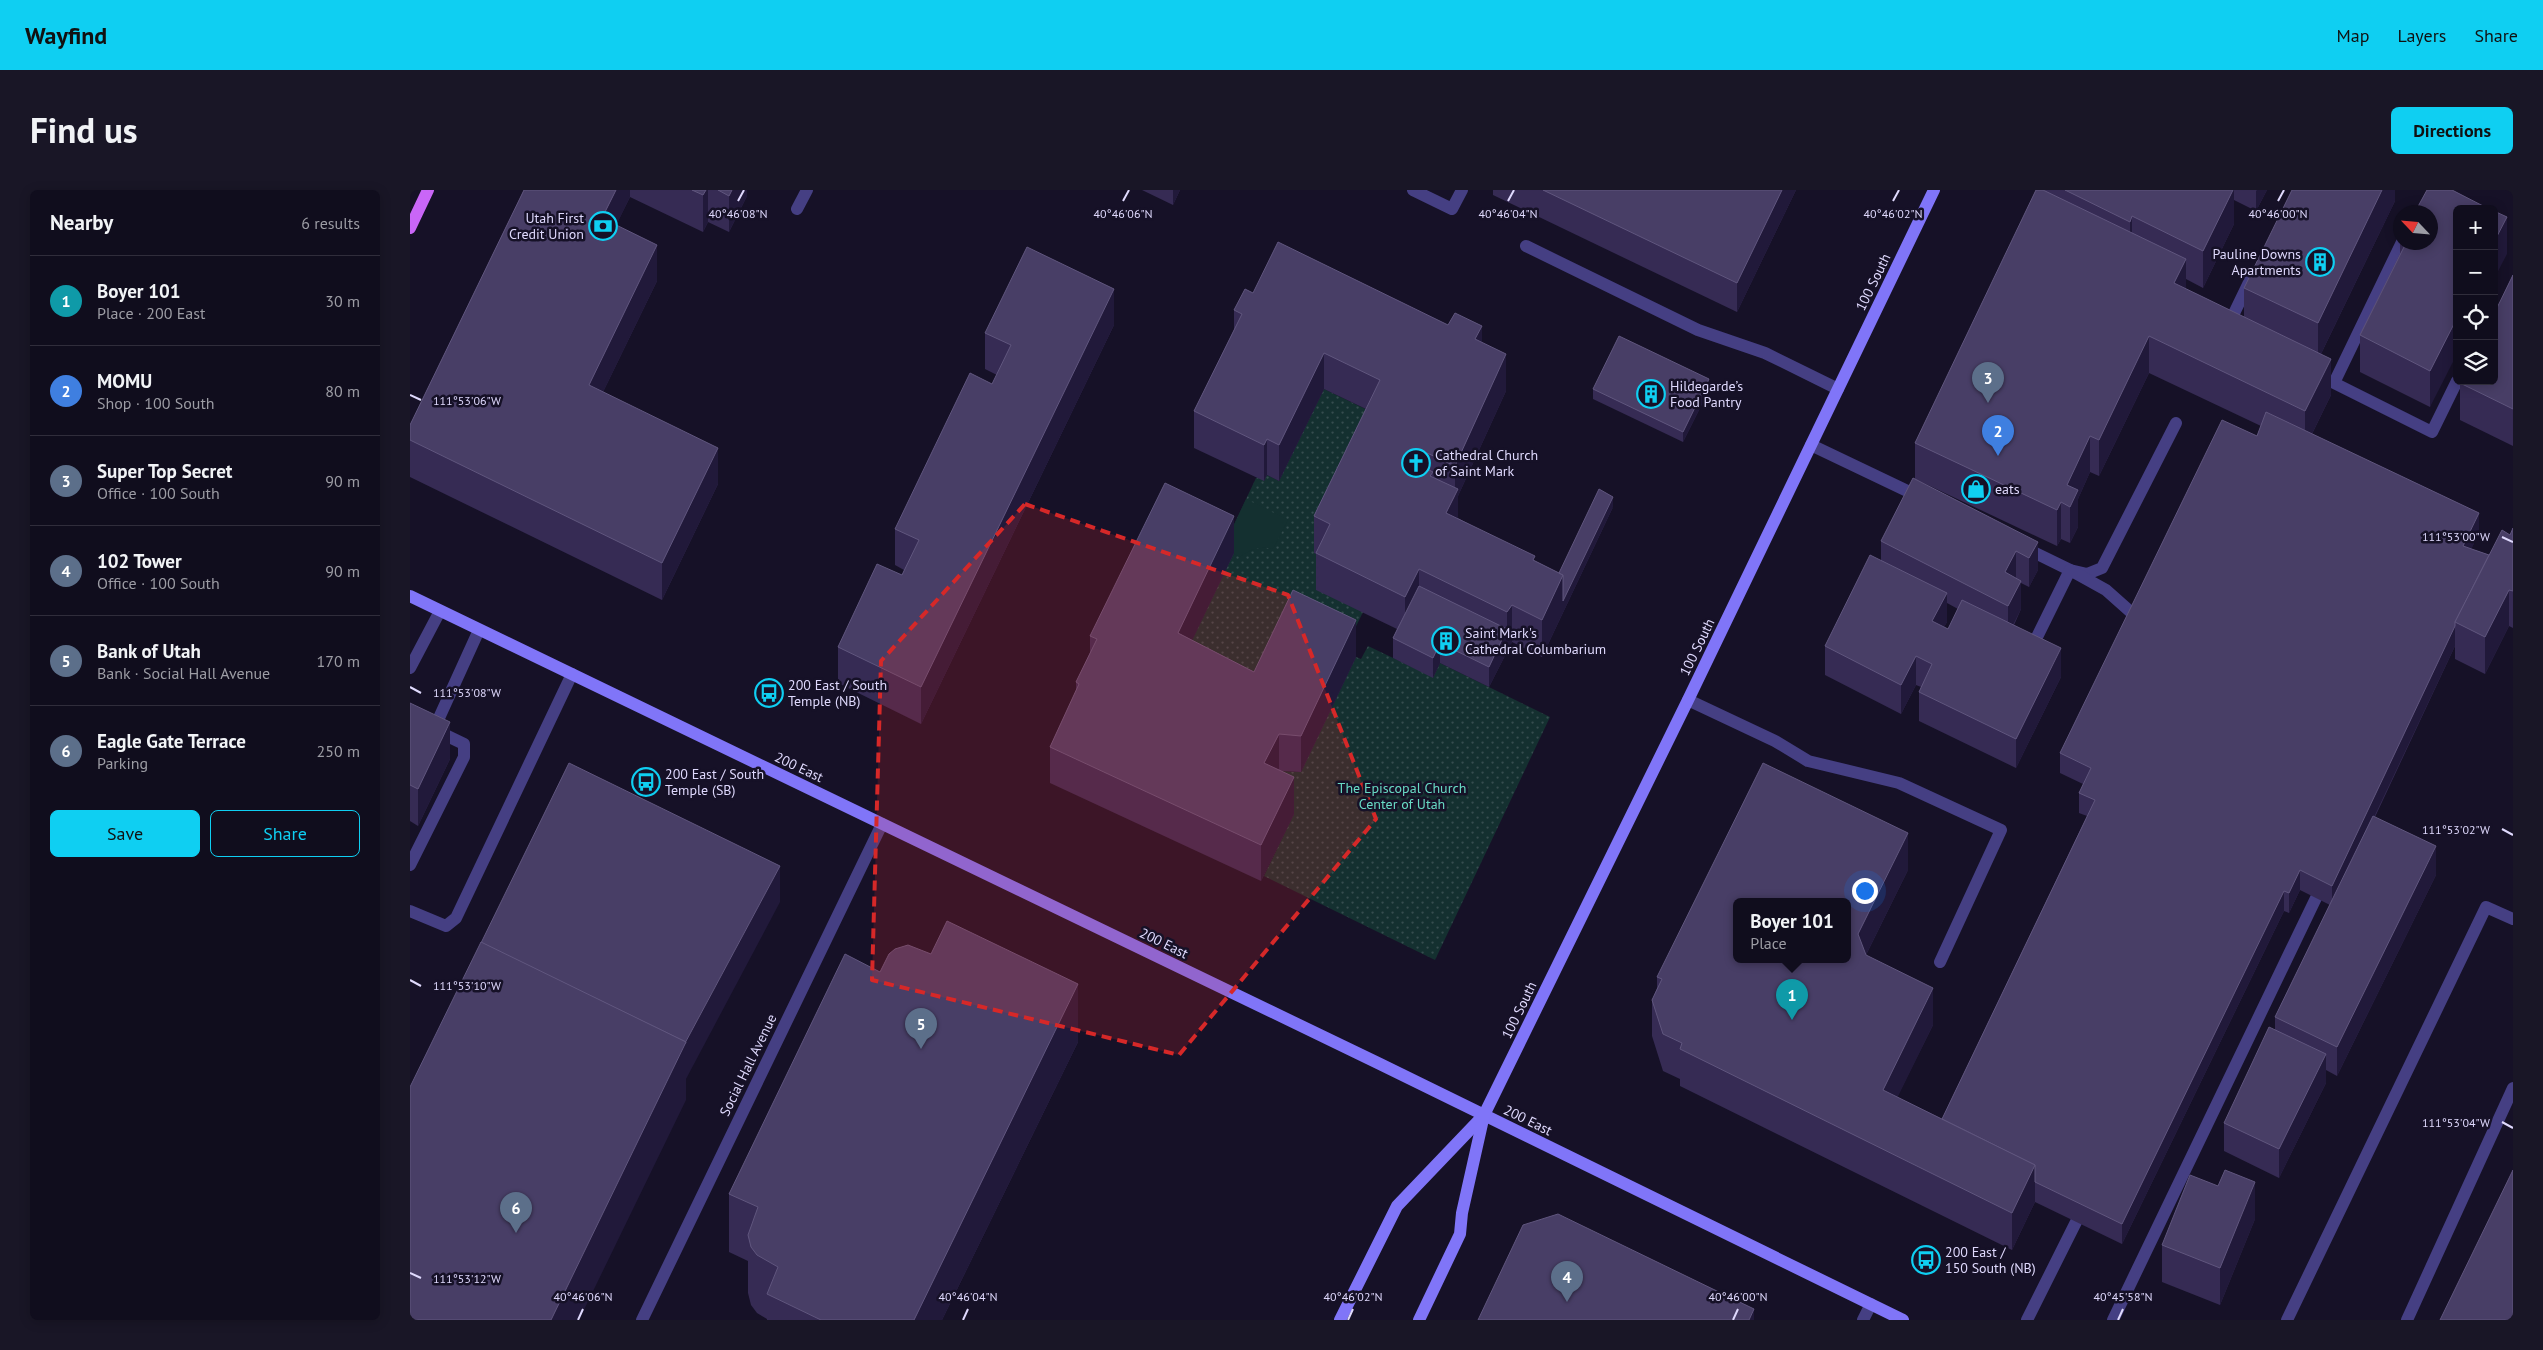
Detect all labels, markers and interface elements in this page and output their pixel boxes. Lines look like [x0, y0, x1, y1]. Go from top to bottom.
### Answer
text: Wayfind [25, 20, 107, 51]
text: Map [2337, 24, 2369, 47]
text: Layers [2397, 24, 2446, 47]
text: Share [2474, 24, 2518, 47]
text: Find us [30, 107, 138, 153]
button: Directions [2391, 107, 2513, 154]
north arrow [2393, 205, 2438, 250]
map controls [2453, 205, 2498, 385]
button: + [2453, 205, 2498, 250]
text: 40°46'08"N [708, 206, 768, 221]
text: 40°46'06"N [1093, 206, 1153, 221]
text: 40°46'04"N [1478, 206, 1538, 221]
text: 40°46'02"N [1863, 206, 1923, 221]
text: 40°46'00"N [2248, 206, 2308, 221]
text: Nearby [50, 209, 113, 236]
place label: Utah First Credit Union [509, 209, 584, 243]
bank icon: Utah First Credit Union [588, 211, 618, 241]
text: 6 results [301, 213, 360, 233]
place label: Pauline Downs Apartments [2212, 245, 2301, 279]
building icon: Pauline Downs Apartments [2305, 247, 2335, 277]
street label: 100 South [1851, 250, 1895, 314]
button: − [2453, 250, 2498, 295]
text: Boyer 101 [97, 279, 181, 303]
text: 1 [61, 291, 71, 311]
text: 30 m [325, 291, 360, 311]
button: locate [2453, 295, 2498, 340]
text: Place · 200 East [97, 303, 205, 323]
button: layers [2453, 340, 2498, 385]
pin: 3 [1972, 362, 2004, 403]
text: MOMU [97, 369, 152, 393]
place label: Hildegarde’s Food Pantry [1670, 377, 1743, 411]
building icon: Hildegarde’s Food Pantry [1636, 379, 1666, 409]
text: 2 [61, 381, 71, 401]
text: 80 m [325, 381, 360, 401]
text: Shop · 100 South [97, 393, 215, 413]
text: 111°53'06"W [433, 393, 501, 408]
pin: 2 [1982, 415, 2014, 456]
place label: Cathedral Church of Saint Mark [1435, 446, 1538, 480]
church icon: Cathedral Church of Saint Mark [1401, 448, 1431, 478]
text: Super Top Secret [97, 459, 232, 483]
text: 3 [61, 471, 71, 491]
text: 90 m [325, 471, 360, 491]
shop icon: eats [1961, 474, 1991, 504]
place label: eats [1995, 480, 2020, 498]
text: Office · 100 South [97, 483, 220, 503]
text: 111°53'00"W [2422, 529, 2490, 544]
text: 102 Tower [97, 549, 182, 573]
text: 4 [61, 561, 71, 581]
text: 90 m [325, 561, 360, 581]
text: Office · 100 South [97, 573, 220, 593]
street label: 100 South [1675, 615, 1719, 679]
place label: Saint Mark's Cathedral Columbarium [1465, 624, 1606, 658]
building icon: Saint Mark's Cathedral Columbarium [1431, 626, 1461, 656]
text: Bank of Utah [97, 639, 201, 663]
text: 5 [61, 651, 71, 671]
text: 170 m [317, 651, 360, 671]
text: Bank · Social Hall Avenue [97, 663, 270, 683]
place label: 200 East / South Temple (NB) [788, 676, 887, 710]
bus stop icon: 200 East / South Temple (NB) [754, 678, 784, 708]
text: 111°53'08"W [433, 685, 501, 700]
text: Eagle Gate Terrace [97, 729, 246, 753]
text: 6 [61, 741, 71, 761]
text: 250 m [317, 741, 360, 761]
street label: 200 East [772, 748, 826, 786]
text: Parking [97, 753, 148, 773]
place label: 200 East / South Temple (SB) [665, 765, 764, 799]
bus stop icon: 200 East / South Temple (SB) [631, 767, 661, 797]
park label: The Episcopal Church Center of Utah [1338, 779, 1466, 813]
button: Save [50, 810, 200, 857]
button: Share [210, 810, 360, 857]
text: 111°53'02"W [2422, 822, 2490, 837]
your location [1852, 878, 1878, 904]
popup [1733, 898, 1851, 963]
text: Boyer 101 [1750, 909, 1834, 933]
street label: 200 East [1137, 924, 1191, 963]
text: Place [1750, 933, 1787, 953]
text: 111°53'10"W [433, 978, 501, 993]
street label: 100 South [1497, 978, 1541, 1042]
pin: 1 [1776, 979, 1808, 1020]
pin: 5 [905, 1008, 937, 1049]
street label: Social Hall Avenue [716, 1011, 780, 1119]
street label: 200 East [1501, 1101, 1555, 1140]
text: 111°53'04"W [2422, 1115, 2490, 1130]
pin: 6 [500, 1192, 532, 1233]
place label: 200 East / 150 South (NB) [1945, 1243, 2036, 1277]
bus stop icon: 200 East / 150 South (NB) [1911, 1245, 1941, 1275]
pin: 4 [1551, 1261, 1583, 1302]
text: 111°53'12"W [433, 1271, 501, 1286]
text: 40°46'06"N [553, 1289, 613, 1304]
text: 40°46'04"N [938, 1289, 998, 1304]
text: 40°46'02"N [1323, 1289, 1383, 1304]
text: 40°46'00"N [1708, 1289, 1768, 1304]
text: 40°45'58"N [2093, 1289, 2153, 1304]

